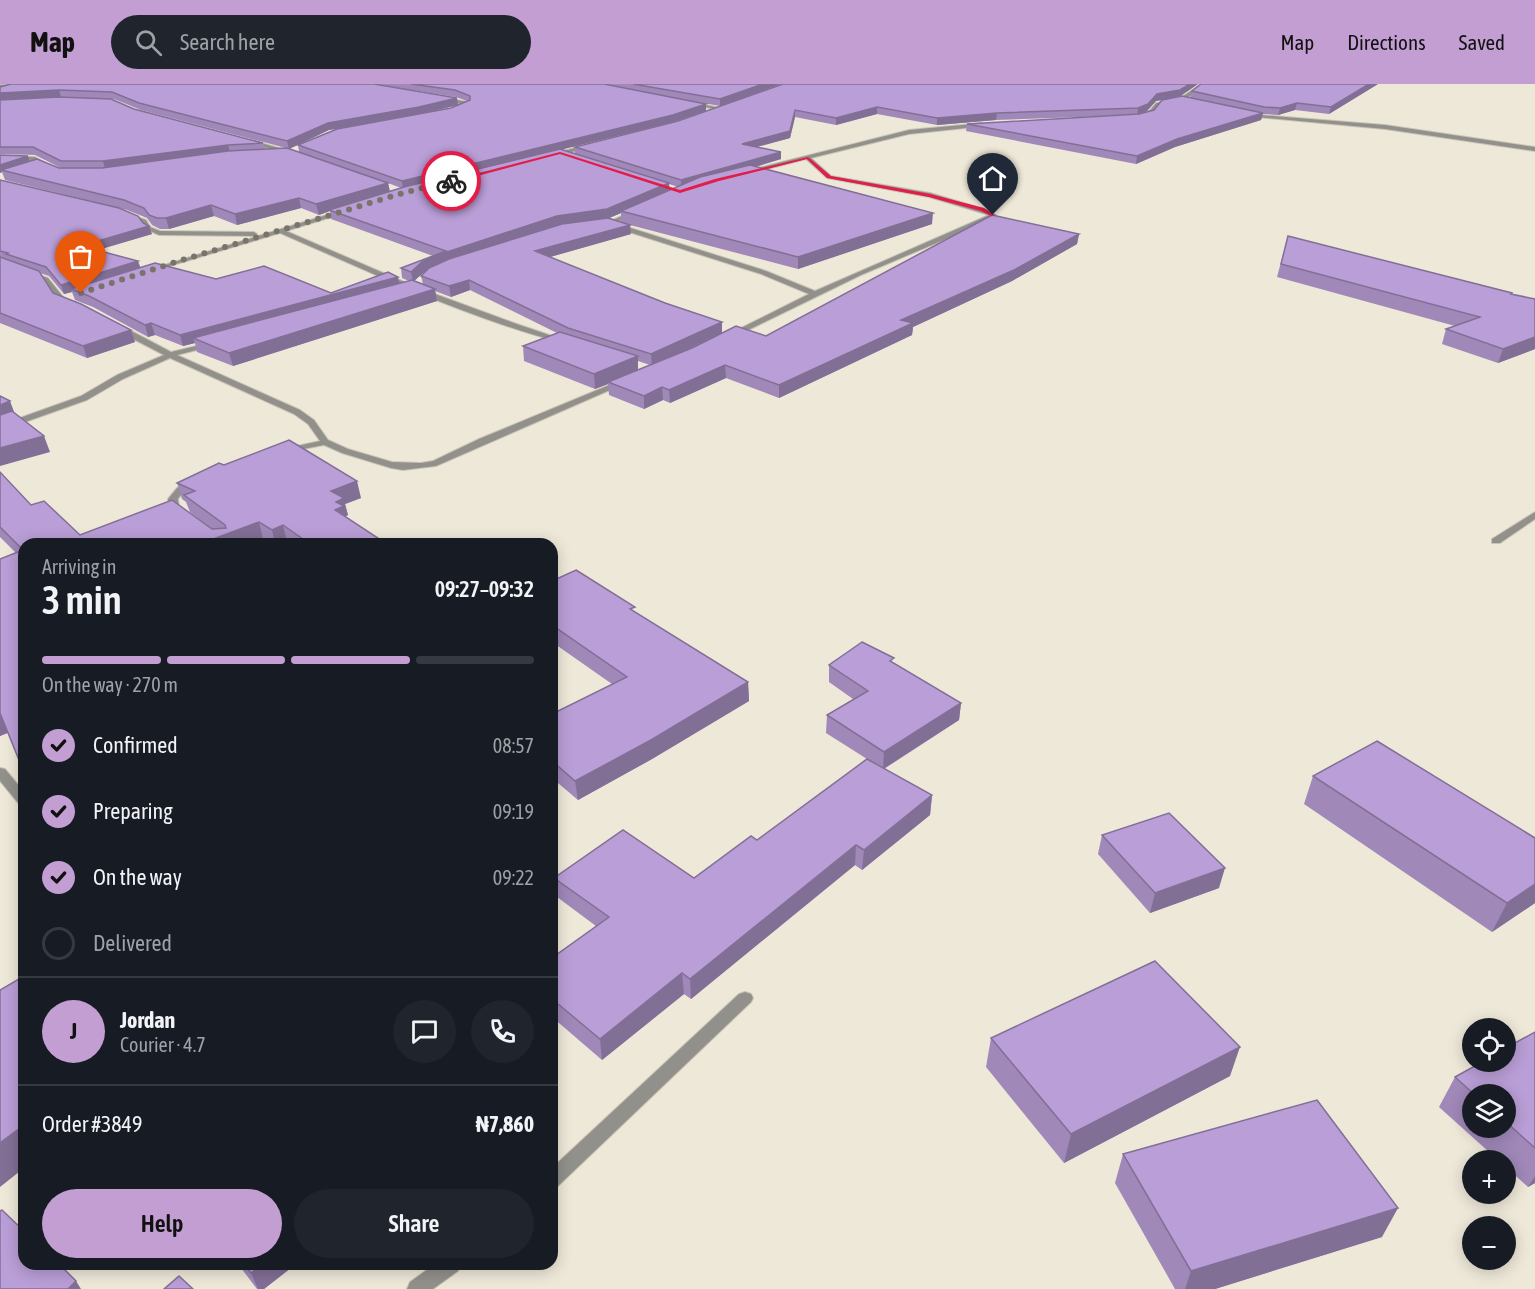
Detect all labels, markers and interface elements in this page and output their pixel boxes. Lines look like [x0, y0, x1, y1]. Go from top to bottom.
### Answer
search box [111, 15, 531, 69]
text: Map [30, 26, 75, 58]
icon: search [132, 26, 165, 59]
text: Search here [180, 29, 275, 55]
text: Map [1280, 30, 1314, 54]
text: Directions [1347, 30, 1426, 54]
text: Saved [1459, 30, 1505, 54]
courier [421, 151, 481, 211]
pin [967, 153, 1018, 215]
icon: home [976, 162, 1009, 195]
icon: bike [435, 165, 468, 198]
pin [55, 231, 106, 293]
icon: bag [64, 240, 97, 273]
text: Arriving in [42, 555, 116, 578]
text: 09:27–09:32 [435, 576, 534, 602]
text: 3 min [42, 578, 122, 622]
text: On the way · 270 m [42, 673, 178, 696]
icon: check [42, 729, 75, 762]
text: Confirmed [93, 732, 178, 758]
text: 08:57 [493, 734, 534, 757]
icon: check [42, 795, 75, 828]
text: Preparing [93, 798, 173, 824]
text: 09:19 [493, 800, 534, 823]
icon: check [42, 861, 75, 894]
text: On the way [93, 864, 182, 890]
text: 09:22 [493, 866, 534, 889]
text: Delivered [93, 930, 172, 956]
button: chat [393, 1000, 456, 1063]
button: phone [471, 1000, 534, 1063]
text: Jordan [120, 1007, 175, 1033]
text: J [70, 1018, 77, 1044]
map controls [1462, 1018, 1516, 1270]
button: locate [1462, 1018, 1516, 1072]
text: Courier · 4.7 [120, 1033, 206, 1056]
button: layers [1462, 1084, 1516, 1138]
text: Order #3849 [42, 1111, 142, 1137]
text: ₦7,860 [476, 1111, 534, 1137]
button: + [1462, 1150, 1516, 1204]
button: Help [42, 1189, 282, 1258]
button: Share [294, 1189, 534, 1258]
button: − [1462, 1216, 1516, 1270]

